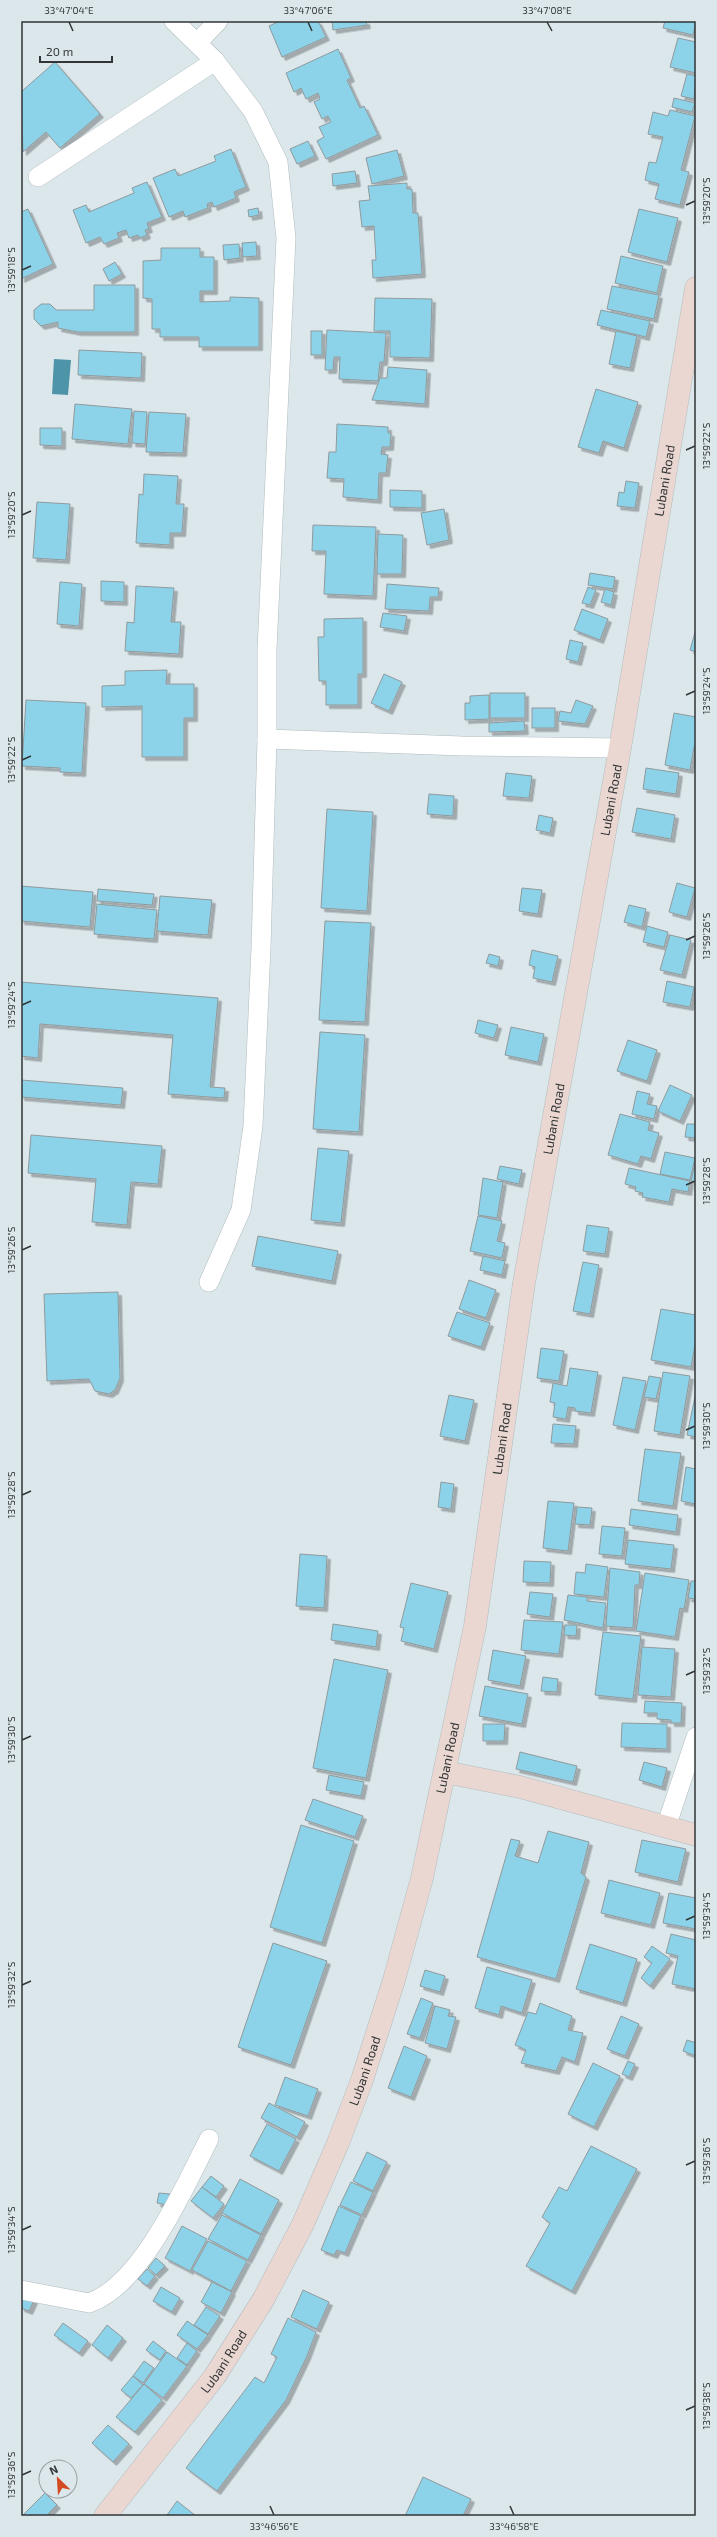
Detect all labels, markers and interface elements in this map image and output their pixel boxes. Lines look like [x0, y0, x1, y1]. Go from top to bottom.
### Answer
text: 33°47'04"E [44, 4, 94, 16]
text: 33°47'06"E [284, 4, 333, 16]
text: 33°47'08"E [522, 4, 572, 16]
scale bar [40, 38, 112, 64]
text: 20 m [46, 44, 73, 58]
text: 13°59'20"S [700, 177, 712, 225]
text: 13°59'18"S [5, 247, 17, 293]
text: 13°59'22"S [700, 422, 712, 469]
street label: Lubani Road [650, 443, 678, 517]
text: 13°59'20"S [5, 491, 17, 539]
text: 13°59'24"S [700, 667, 712, 715]
text: 13°59'22"S [5, 736, 17, 783]
street label: Lubani Road [596, 763, 625, 837]
text: 13°59'26"S [700, 912, 712, 959]
text: 13°59'24"S [5, 981, 17, 1029]
street label: Lubani Road [539, 1082, 568, 1156]
text: 13°59'28"S [700, 1157, 712, 1205]
text: 13°59'26"S [5, 1226, 17, 1273]
street label: Lubani Road [489, 1402, 515, 1476]
text: 13°59'30"S [700, 1402, 712, 1450]
text: 13°59'28"S [5, 1471, 17, 1519]
text: 13°59'32"S [700, 1647, 712, 1694]
text: 13°59'30"S [5, 1716, 17, 1764]
street label: Lubani Road [432, 1721, 463, 1795]
text: 13°59'34"S [700, 1892, 712, 1940]
text: 13°59'32"S [5, 1961, 17, 2008]
street label: Lubani Road [345, 2034, 384, 2108]
text: 13°59'36"S [700, 2137, 712, 2184]
text: 13°59'34"S [5, 2206, 17, 2254]
street label: Lubani Road [197, 2327, 250, 2396]
text: 13°59'38"S [700, 2382, 712, 2430]
text: 13°59'36"S [5, 2451, 17, 2498]
north arrow [38, 2459, 78, 2499]
text: N [47, 2462, 60, 2477]
text: 33°46'56"E [250, 2520, 299, 2532]
text: 33°46'58"E [489, 2520, 539, 2532]

